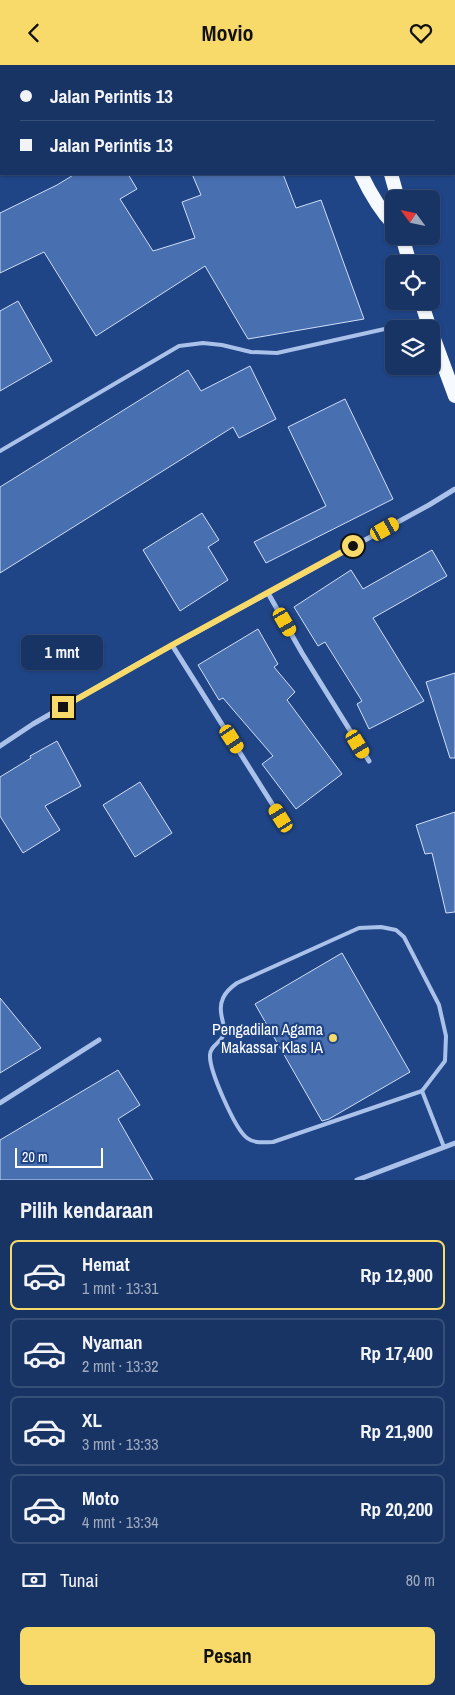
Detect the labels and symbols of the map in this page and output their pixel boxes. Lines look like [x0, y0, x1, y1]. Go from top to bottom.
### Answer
north arrow [385, 190, 440, 245]
car [368, 515, 401, 543]
route start [342, 535, 364, 557]
car [271, 605, 298, 639]
callout: 1 mnt [22, 635, 104, 669]
route end [52, 696, 74, 718]
car [217, 722, 246, 756]
car [343, 727, 372, 761]
car [266, 801, 295, 835]
place label: Pengadilan Agama Makassar Klas IA [212, 1018, 324, 1058]
marker: Pengadilan Agama Makassar Klas IA [327, 1032, 339, 1044]
scale bar [15, 1145, 102, 1168]

